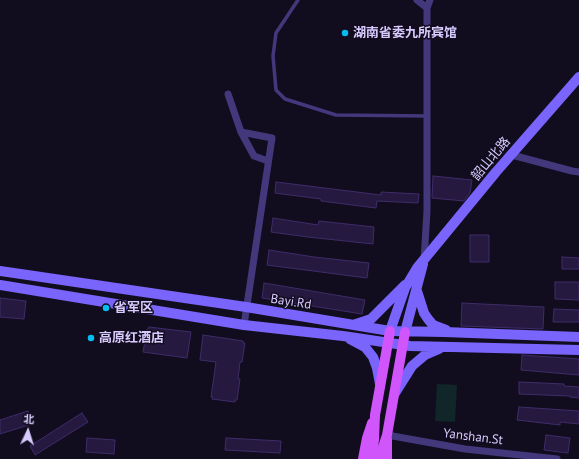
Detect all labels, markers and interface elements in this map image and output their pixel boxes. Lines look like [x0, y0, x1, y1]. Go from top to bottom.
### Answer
place label: 湖南省委九所宾馆 [353, 25, 457, 41]
marker: 湖南省委九所宾馆 [340, 28, 350, 38]
street label: 韶山北路 [468, 134, 514, 184]
street label: Bayi.Rd [269, 291, 313, 313]
place label: 省军区 [114, 300, 153, 316]
marker: 省军区 [101, 303, 111, 313]
place label: 高原红酒店 [99, 330, 164, 346]
marker: 高原红酒店 [86, 333, 96, 343]
north arrow [8, 411, 48, 451]
text: 北 [23, 412, 35, 426]
street label: Yanshan.St [442, 426, 504, 448]

